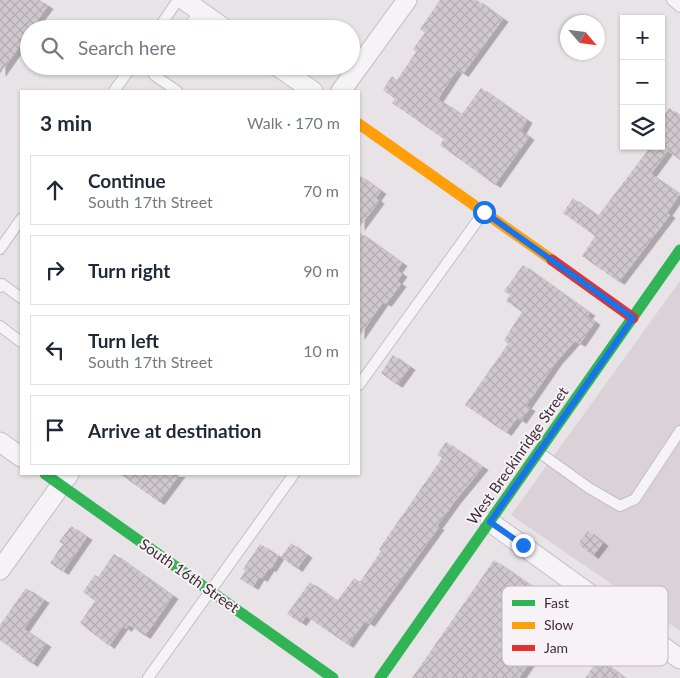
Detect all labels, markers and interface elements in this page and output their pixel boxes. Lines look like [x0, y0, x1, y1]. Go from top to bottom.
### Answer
north arrow [560, 15, 605, 60]
map controls [620, 15, 665, 150]
button: + [620, 15, 665, 60]
search box [20, 20, 360, 75]
icon: search [38, 34, 66, 62]
text: Search here [78, 36, 176, 59]
button: − [620, 60, 665, 105]
button: layers [620, 105, 665, 150]
text: 3 min [40, 110, 92, 135]
text: Walk · 170 m [247, 113, 340, 132]
text: Continue [88, 169, 166, 192]
icon: ahead [41, 176, 69, 204]
text: 70 m [303, 181, 339, 200]
text: South 17th Street [88, 192, 213, 211]
route start [473, 201, 496, 224]
icon: right [41, 256, 69, 284]
text: Turn right [88, 259, 170, 282]
text: 90 m [303, 261, 339, 280]
text: Turn left [88, 329, 159, 352]
icon: left [41, 336, 69, 364]
text: 10 m [303, 341, 339, 360]
text: South 17th Street [88, 352, 213, 371]
street label: West Breckinridge Street [463, 383, 572, 528]
icon: arrive [41, 416, 69, 444]
text: Arrive at destination [88, 419, 261, 442]
street label: South 16th Street [136, 534, 243, 616]
route end [512, 534, 535, 557]
legend [502, 586, 668, 666]
text: Fast [544, 594, 569, 611]
text: Slow [544, 616, 574, 633]
text: Jam [544, 639, 568, 656]

